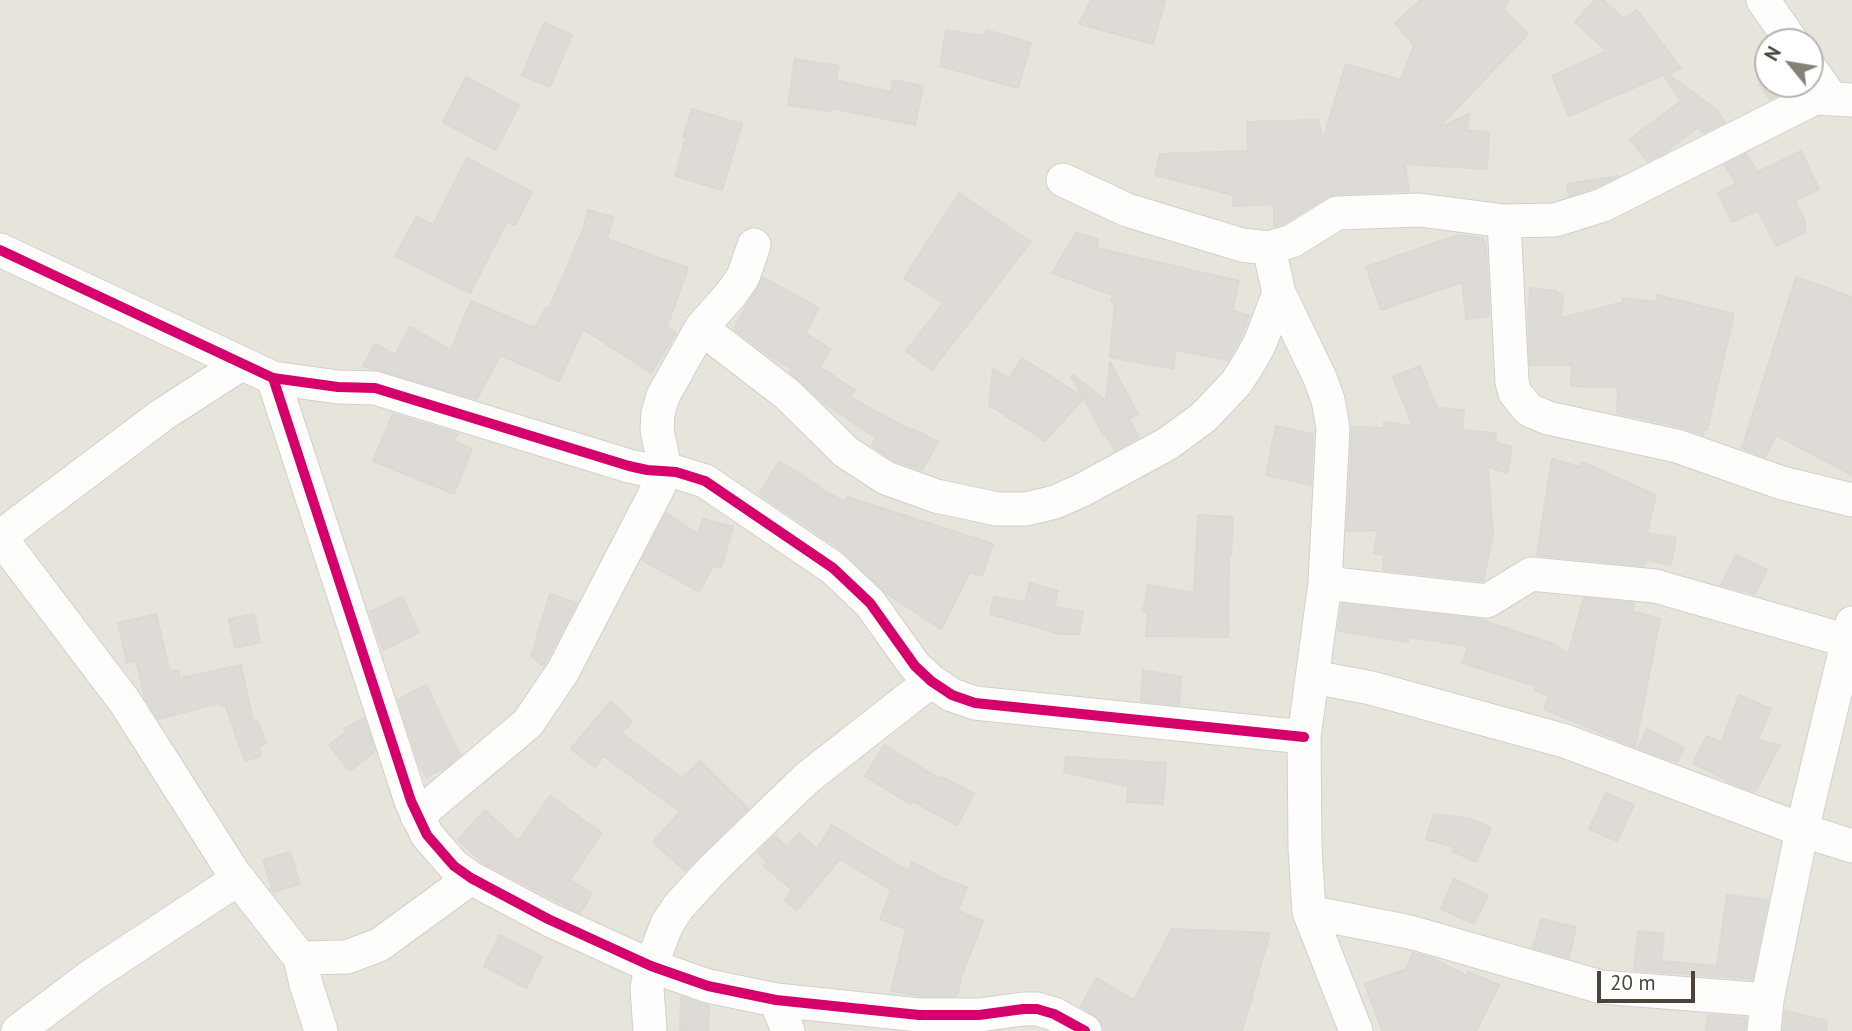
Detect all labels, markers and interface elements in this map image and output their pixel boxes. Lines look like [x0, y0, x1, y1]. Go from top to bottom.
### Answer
north arrow [1754, 28, 1824, 98]
text: N [1759, 42, 1786, 65]
scale bar [1600, 958, 1698, 1002]
text: 20 m [1610, 969, 1656, 996]

